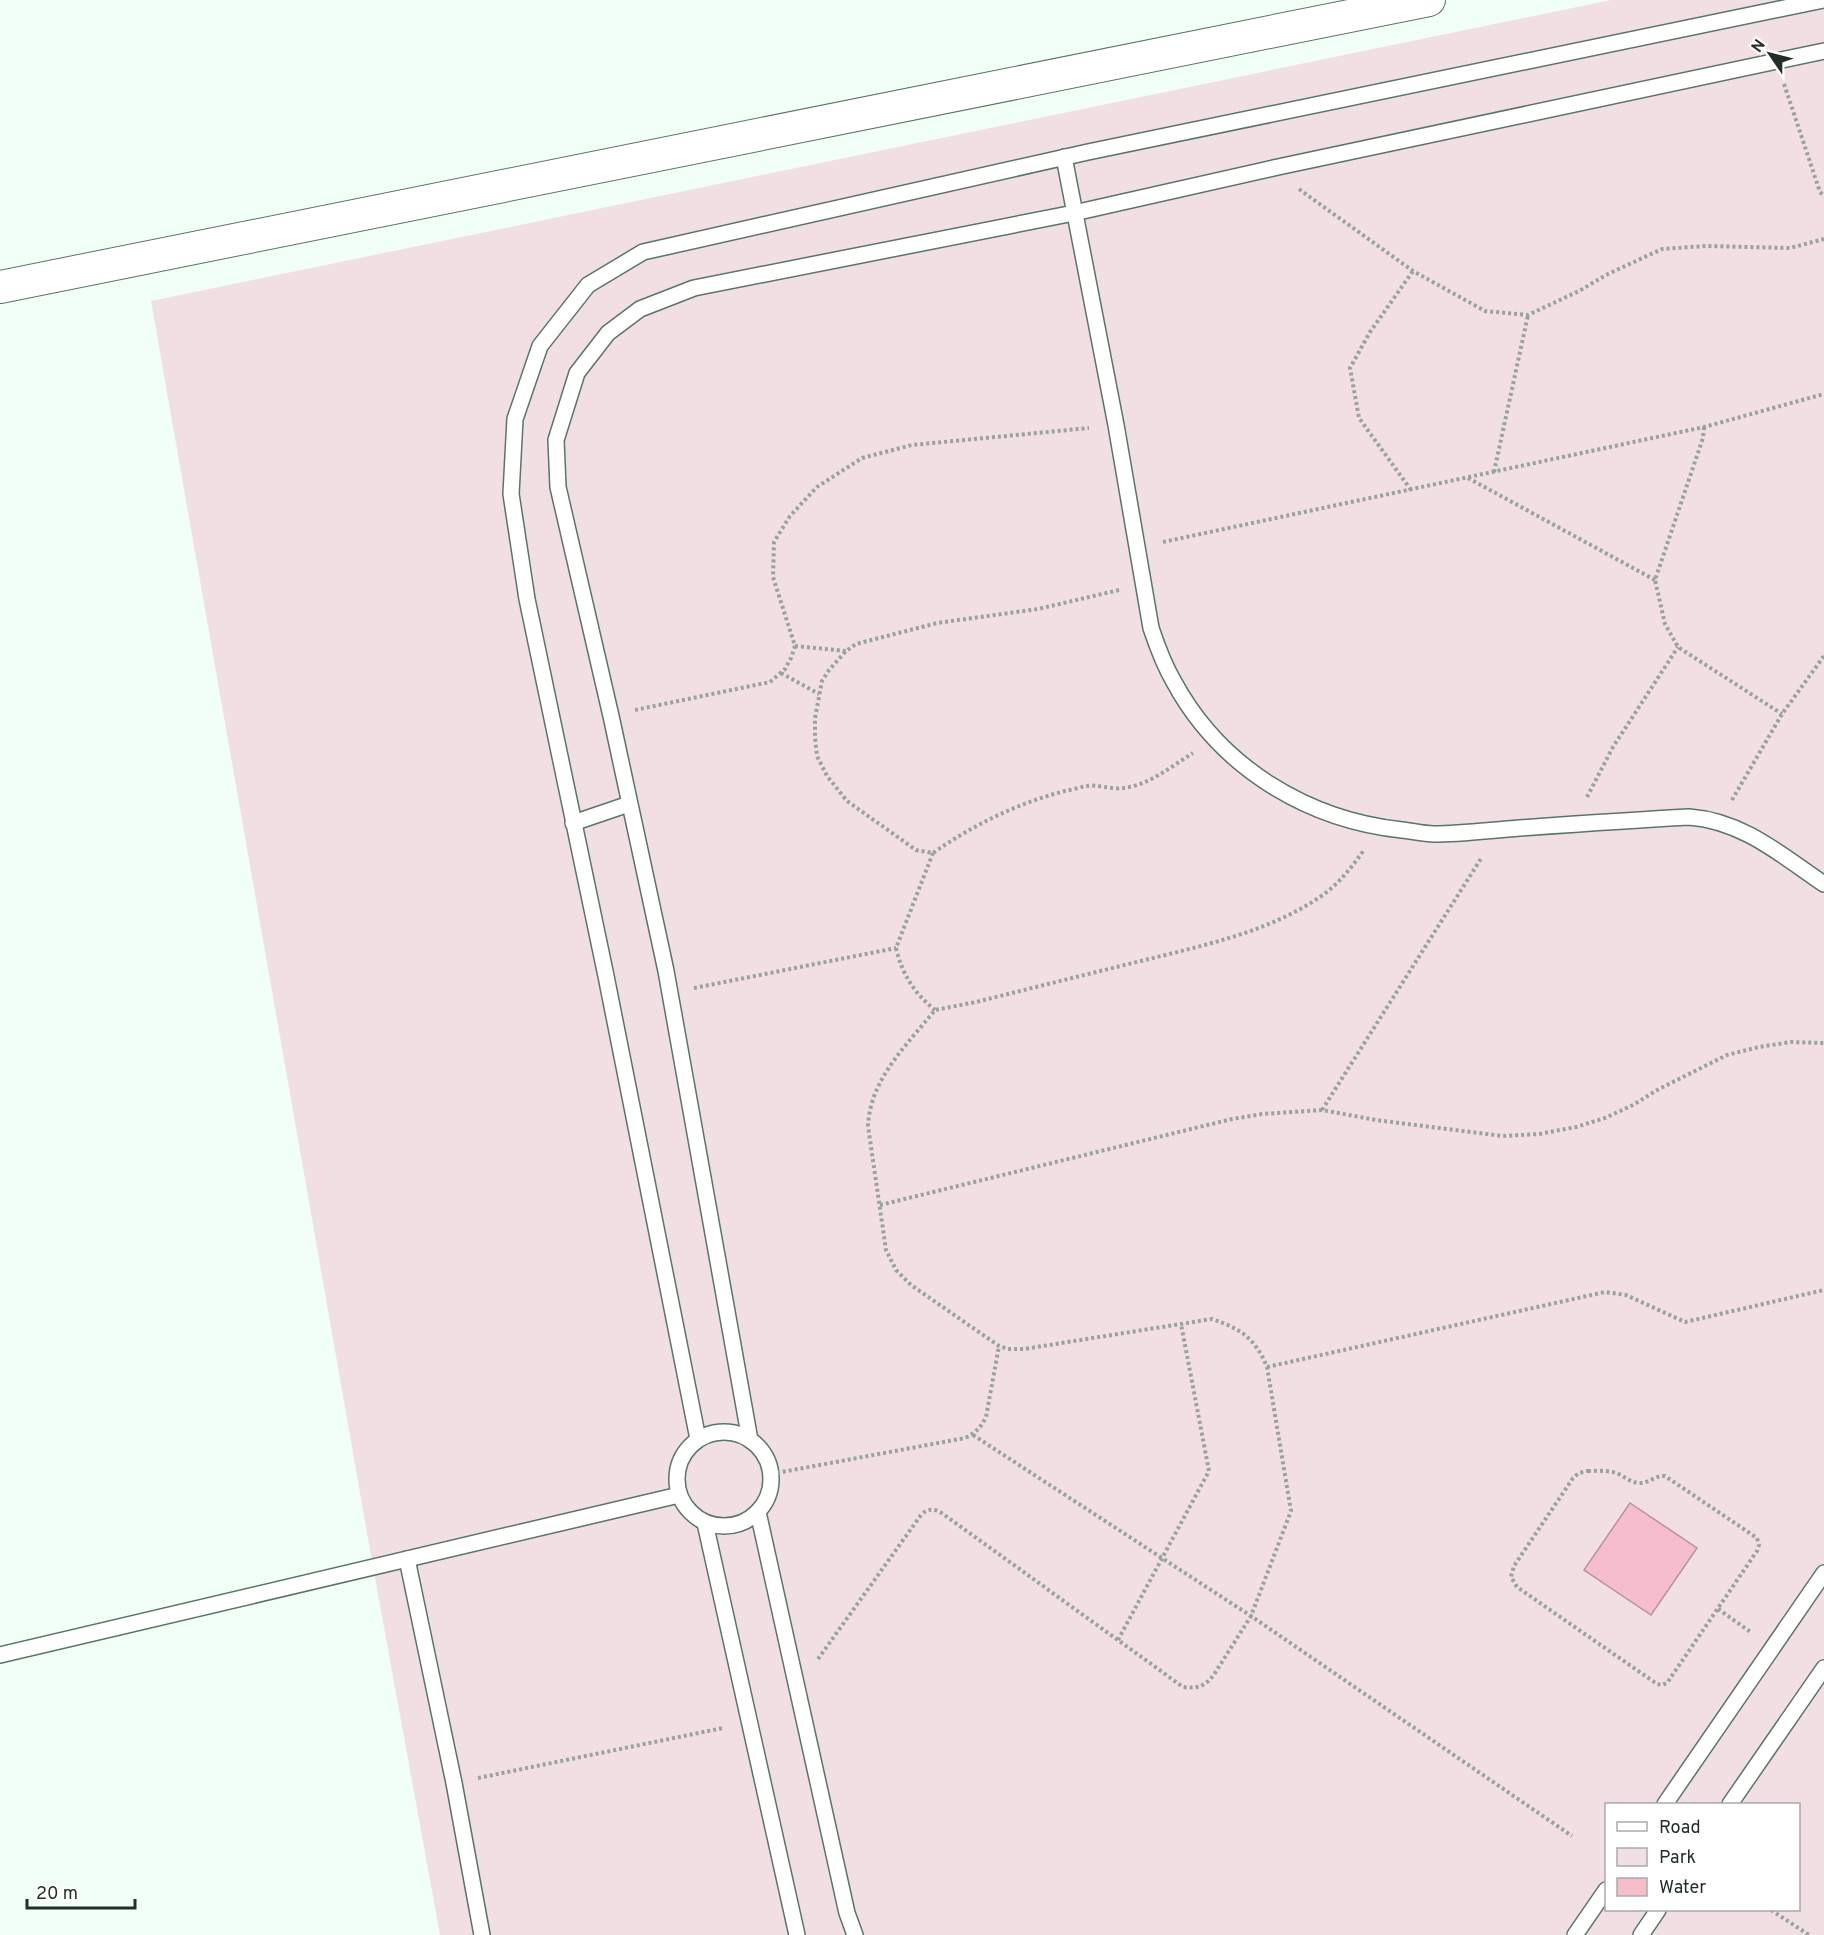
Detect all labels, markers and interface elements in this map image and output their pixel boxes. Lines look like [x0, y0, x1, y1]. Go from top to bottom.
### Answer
north arrow [1740, 24, 1800, 84]
text: N [1748, 36, 1771, 57]
legend [1605, 1803, 1800, 1911]
text: Road [1659, 1817, 1701, 1840]
text: Park [1659, 1847, 1696, 1870]
scale bar [27, 1872, 135, 1910]
text: Water [1659, 1877, 1706, 1900]
text: 20 m [36, 1883, 78, 1906]

